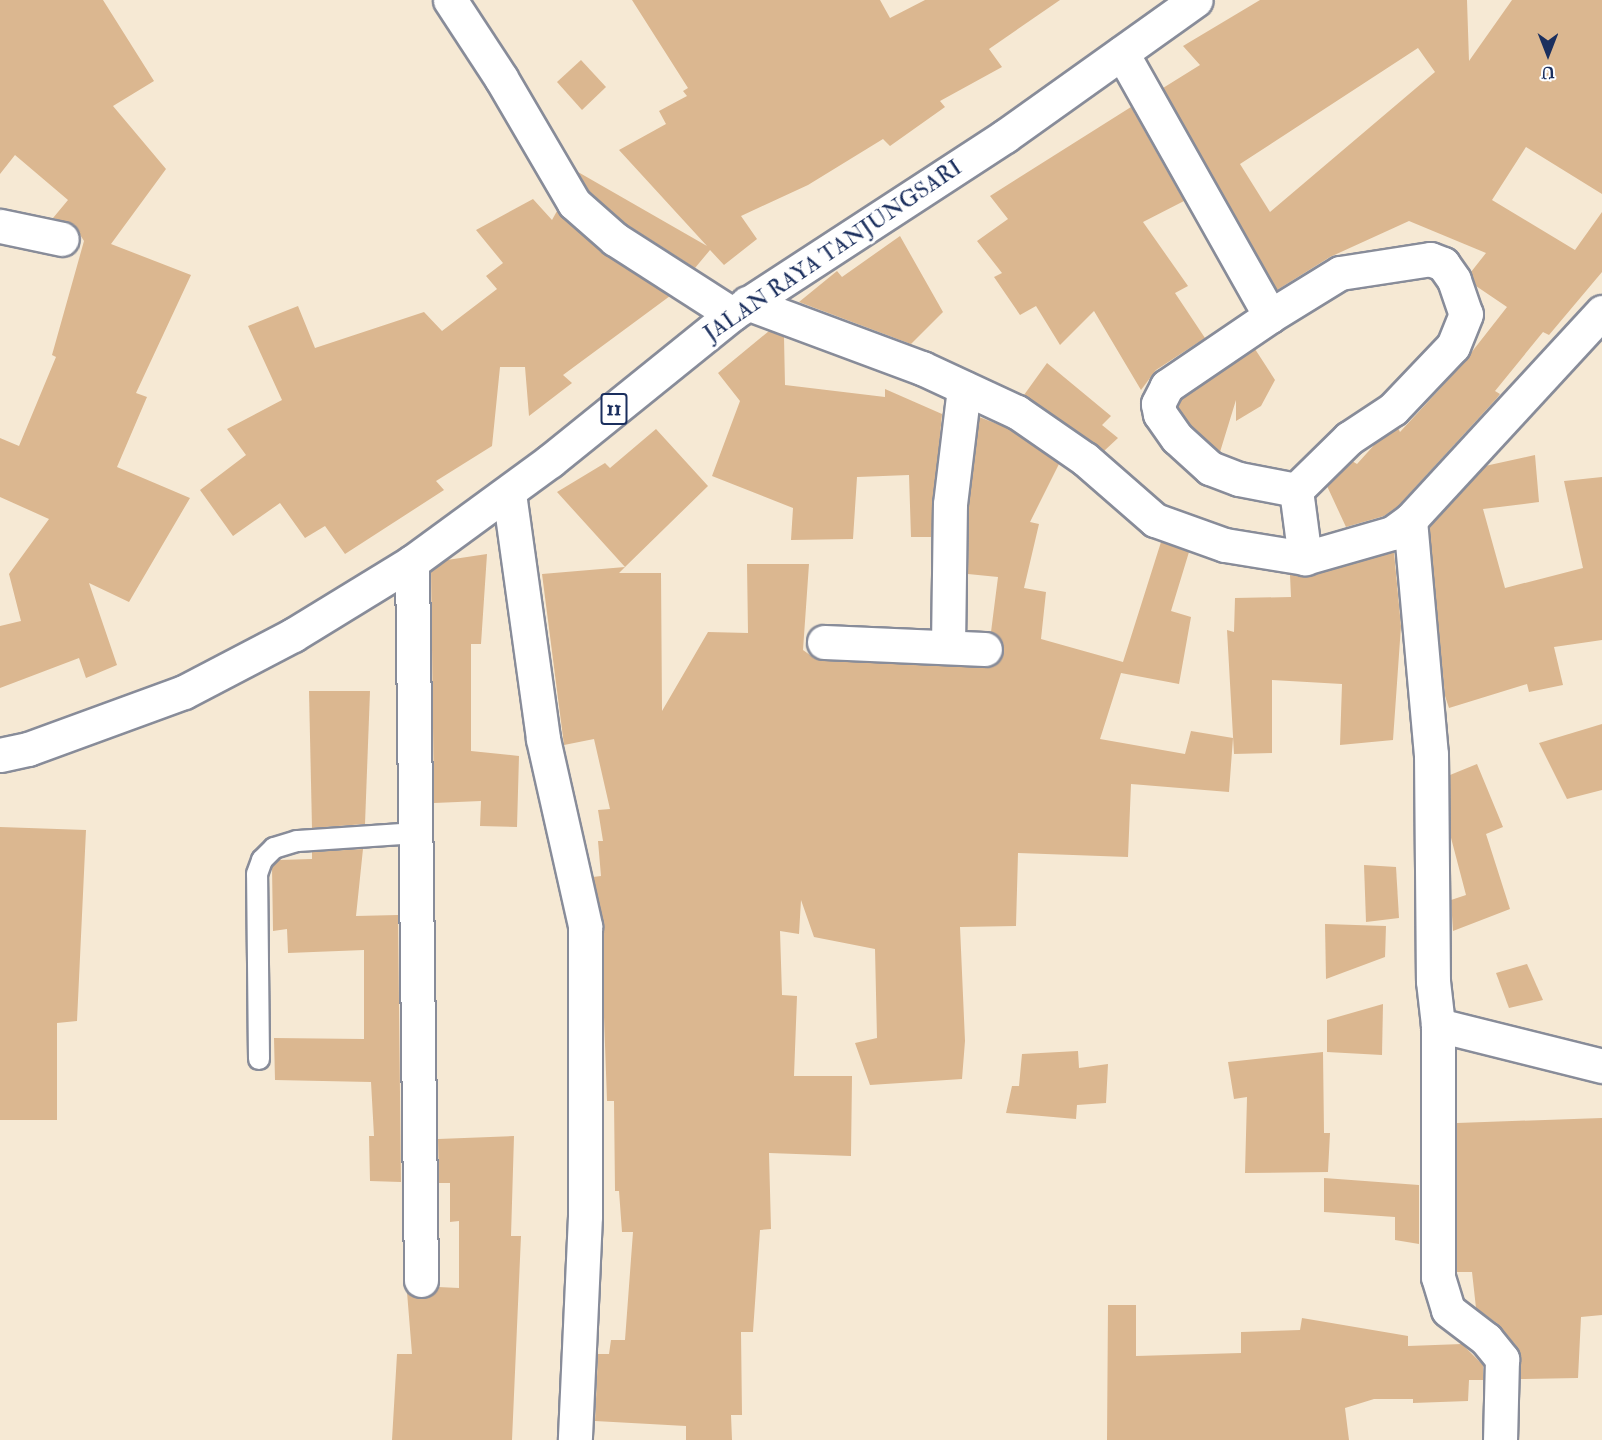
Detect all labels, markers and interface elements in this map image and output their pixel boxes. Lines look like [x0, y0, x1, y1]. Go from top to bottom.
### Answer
north arrow [1518, 24, 1578, 84]
text: U [1541, 62, 1555, 82]
street label: JALAN RAYA TANJUNGSARI [699, 155, 967, 347]
road number: 11 [600, 391, 628, 427]

